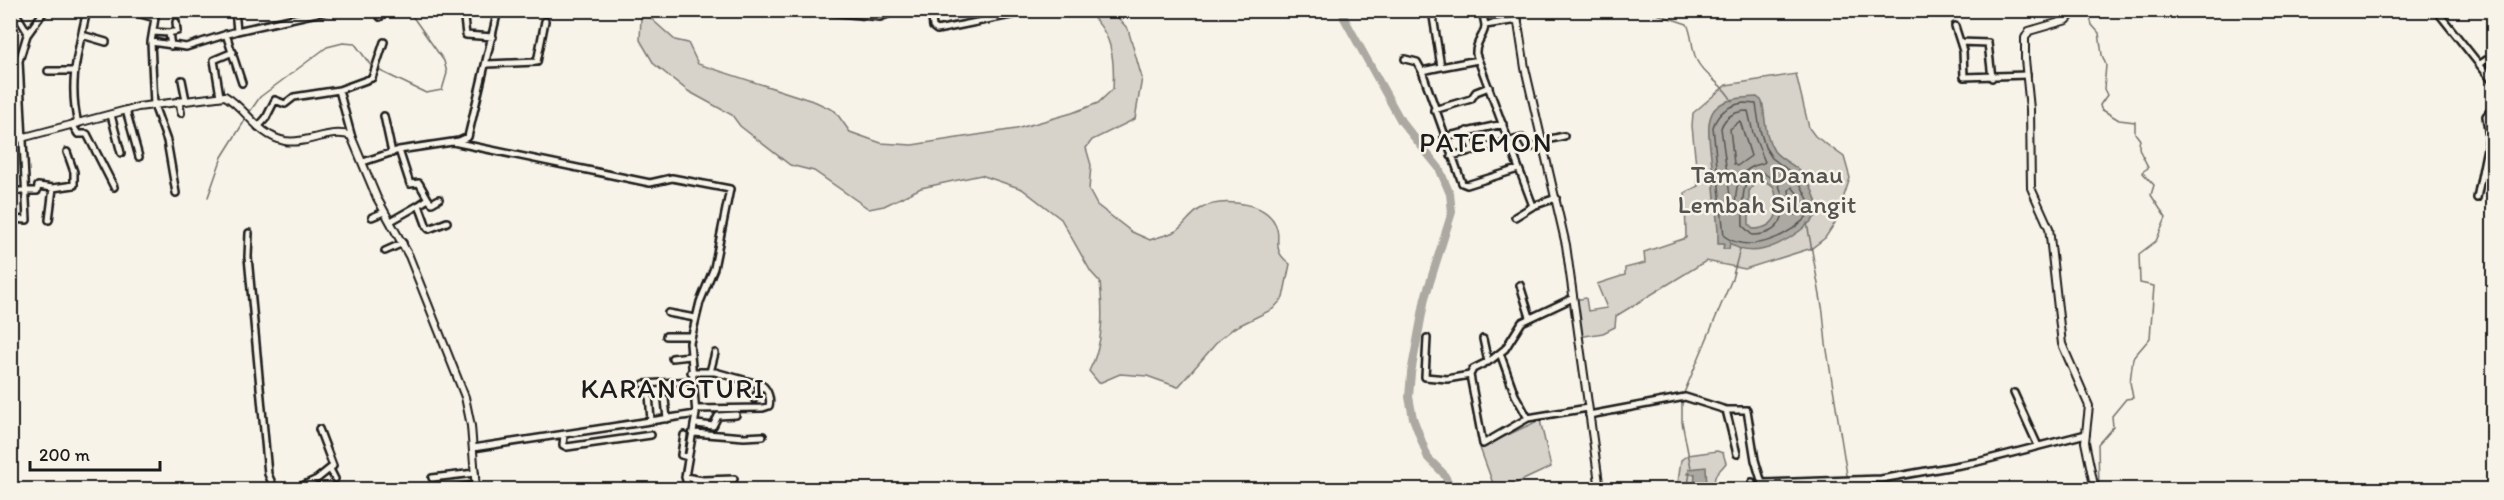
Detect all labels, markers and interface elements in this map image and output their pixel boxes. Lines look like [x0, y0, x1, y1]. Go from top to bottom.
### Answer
district label: PATEMON [1419, 125, 1553, 159]
park label: Taman Danau Lembah Silangit [1677, 158, 1857, 220]
district label: KARANGTURI [580, 371, 766, 405]
scale bar [30, 434, 160, 472]
text: 200 m [39, 444, 90, 466]

